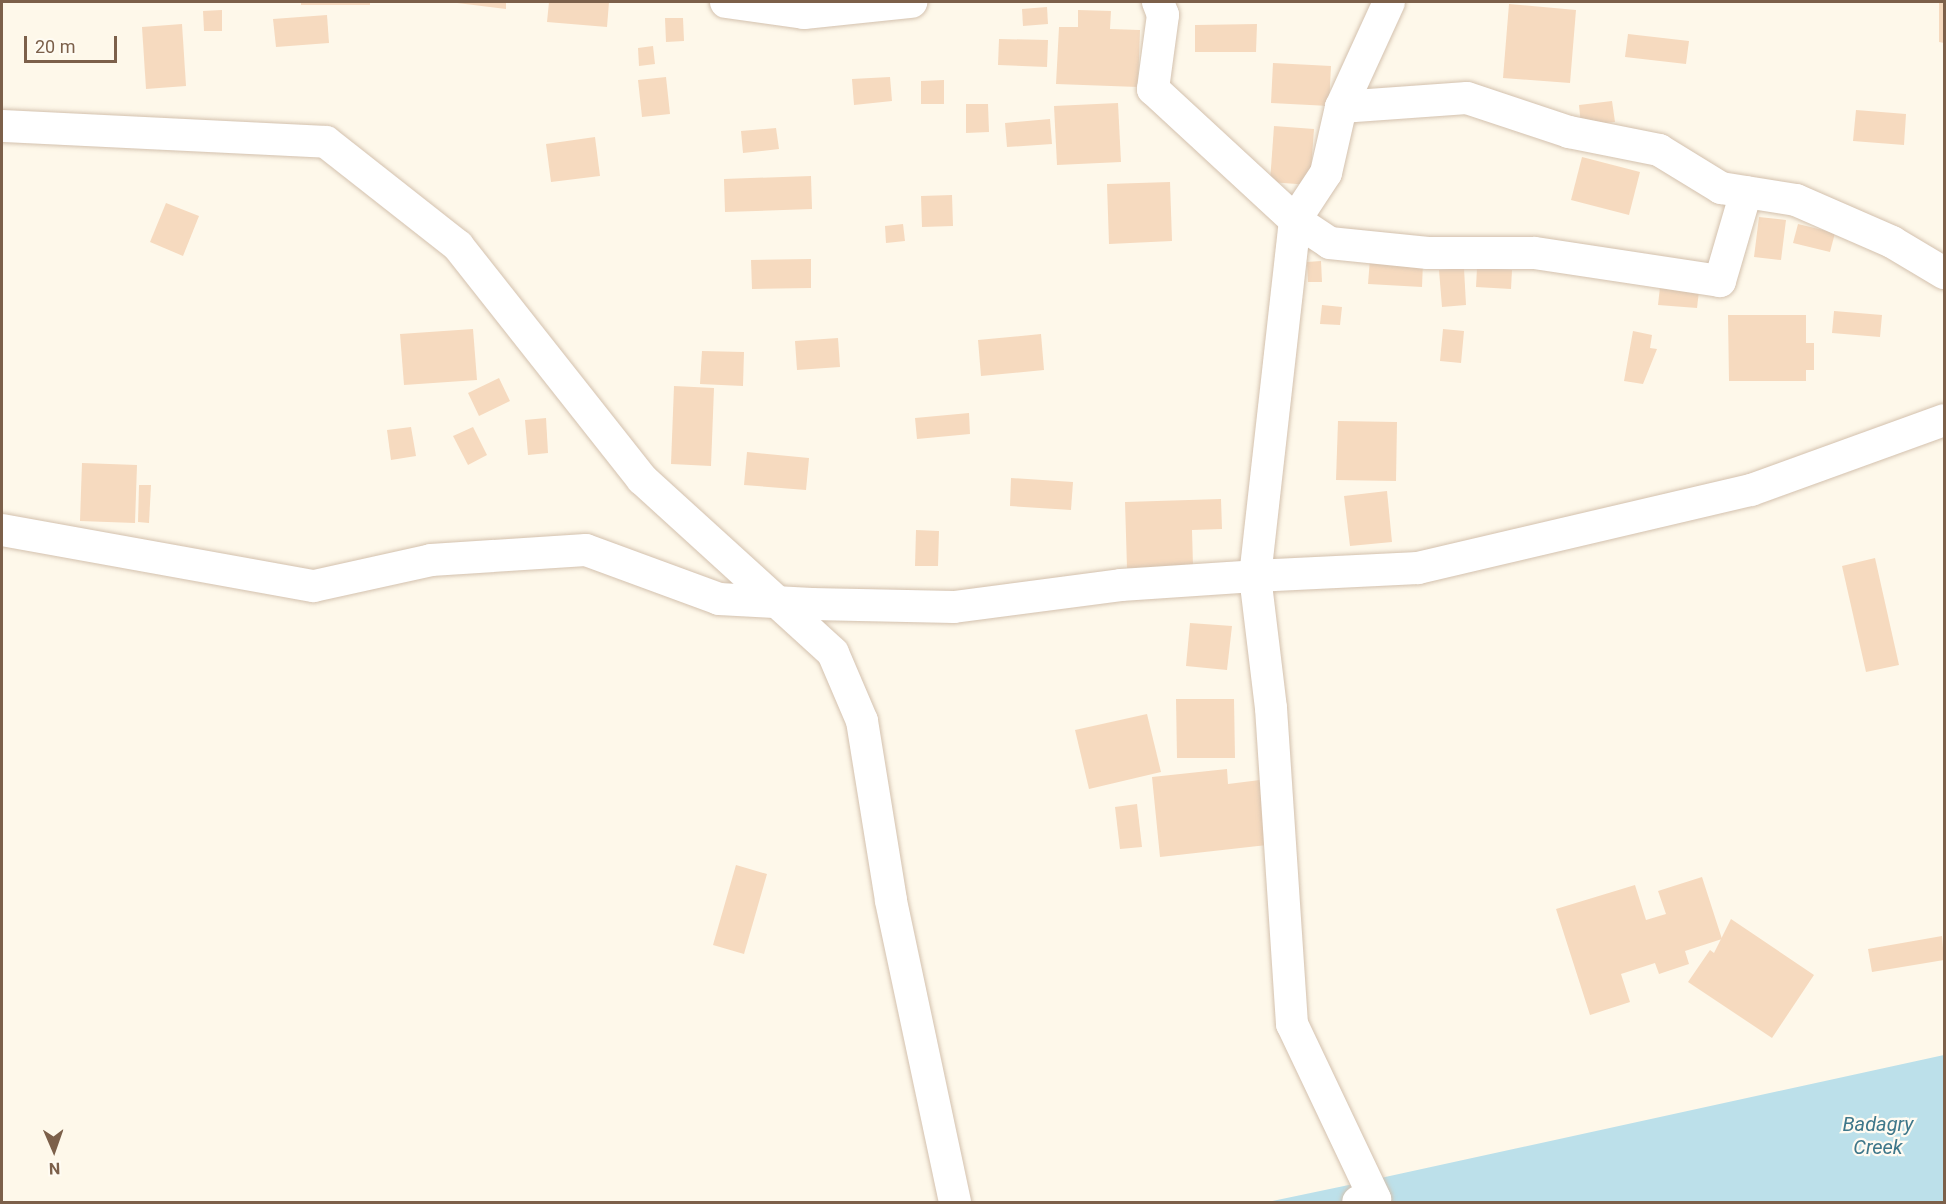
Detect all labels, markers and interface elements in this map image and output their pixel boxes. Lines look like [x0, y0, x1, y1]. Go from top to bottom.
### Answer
scale bar [27, 24, 120, 62]
text: 20 m [35, 36, 75, 57]
water label: Badagry Creek [1843, 1113, 1913, 1160]
north arrow [24, 1120, 84, 1180]
text: N [49, 1159, 61, 1178]

